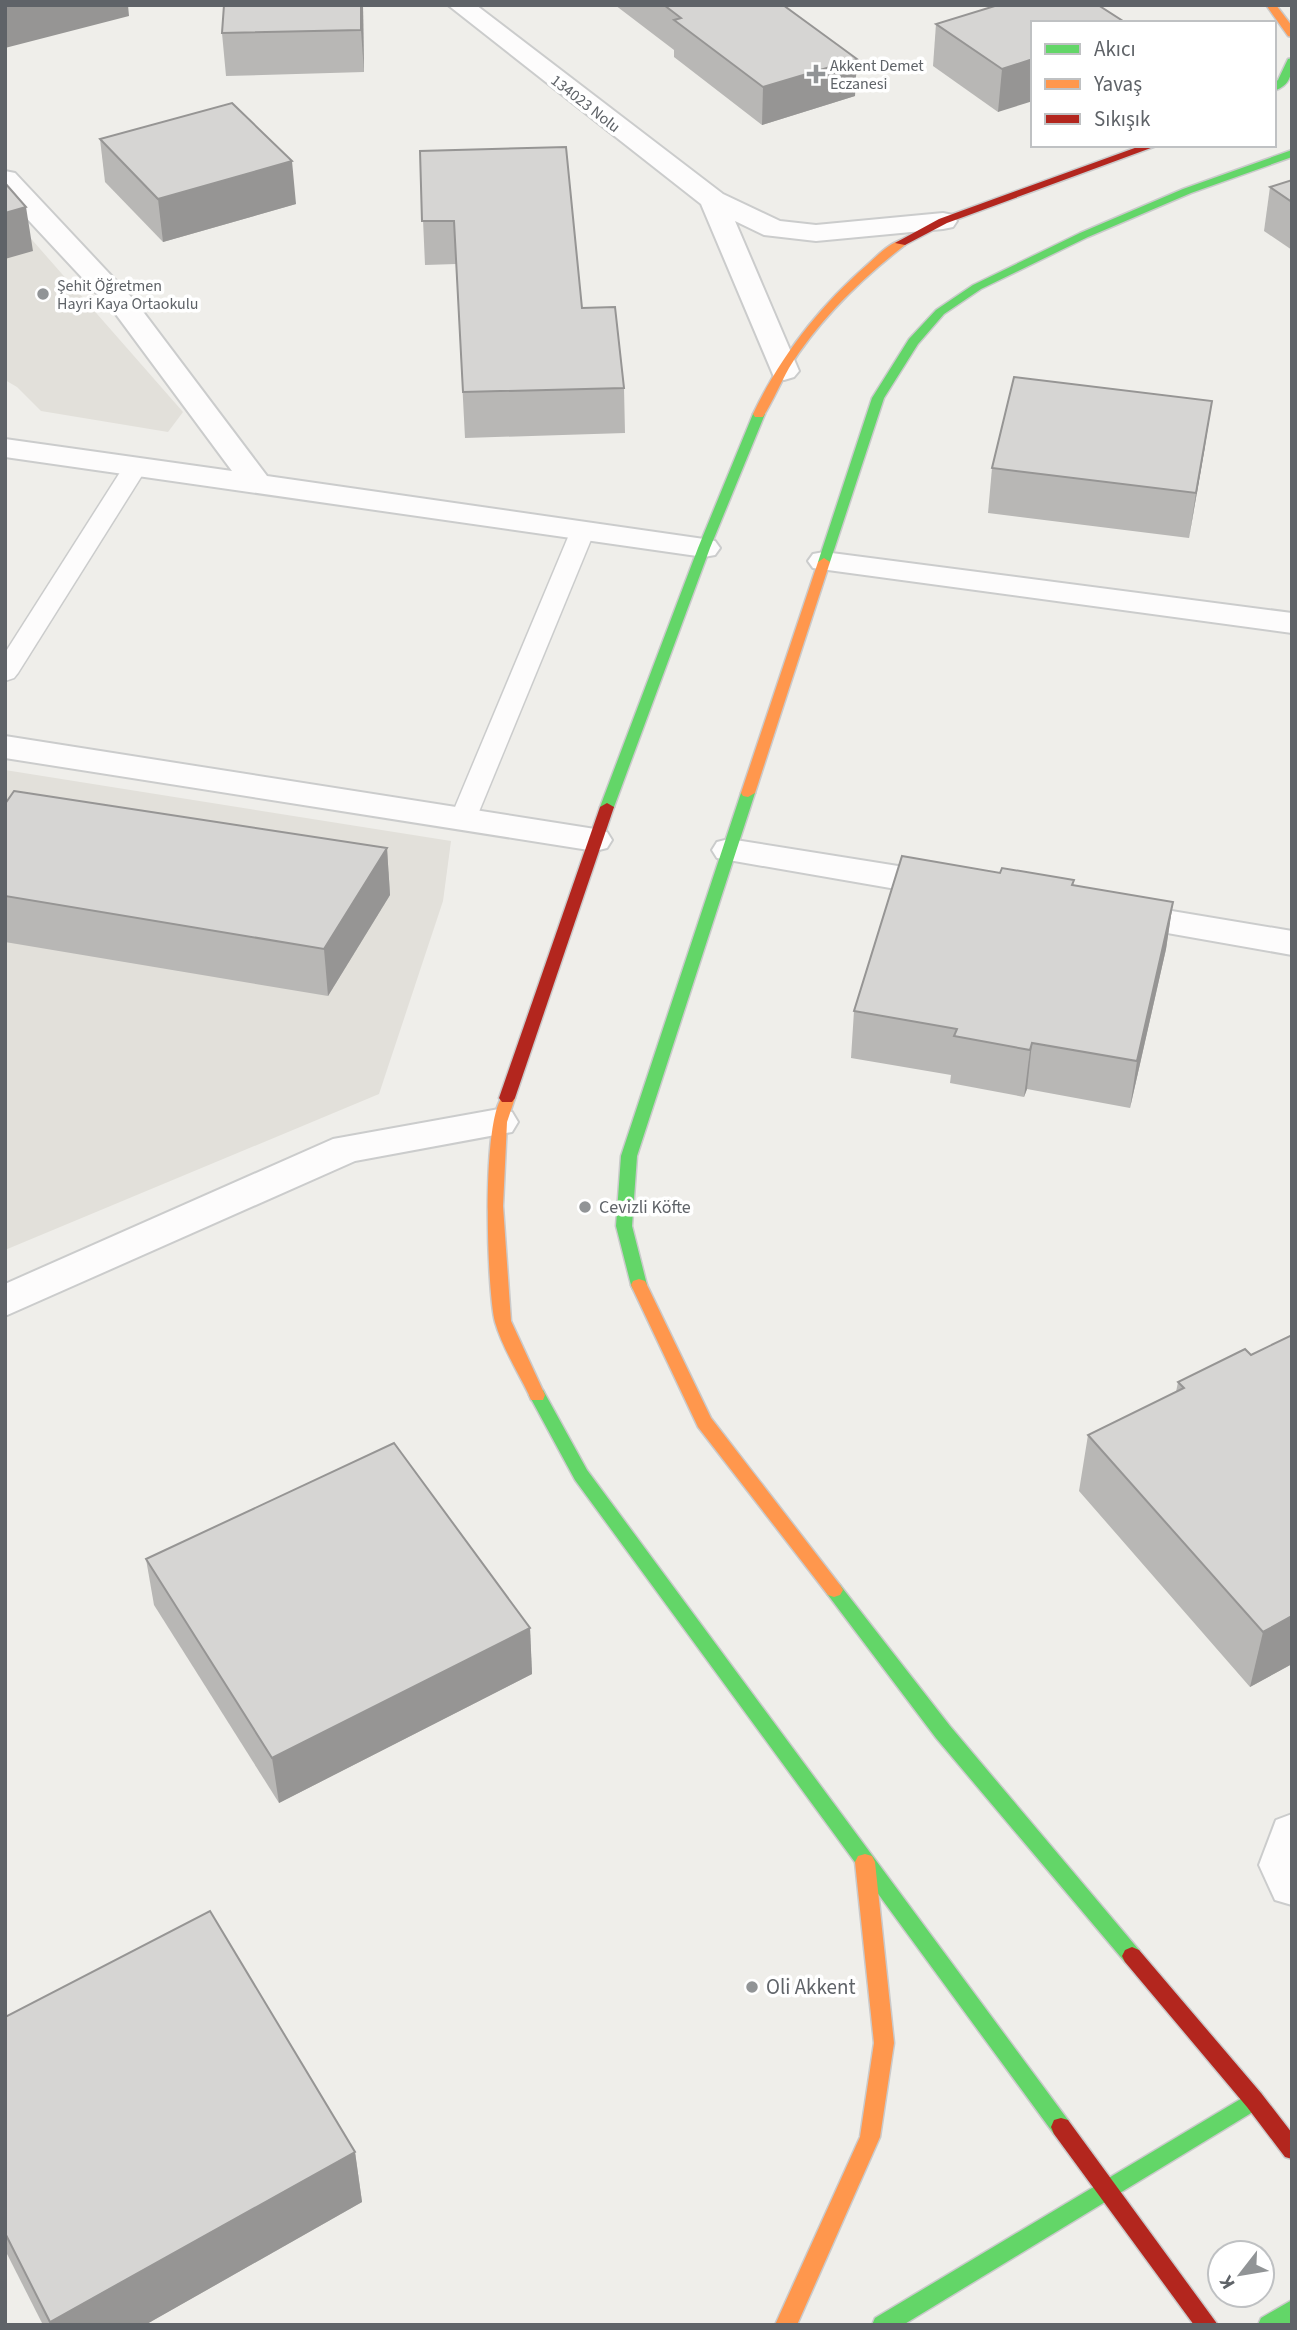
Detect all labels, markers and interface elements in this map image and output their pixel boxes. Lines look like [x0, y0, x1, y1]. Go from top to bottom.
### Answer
legend [1031, 21, 1276, 147]
text: Akıcı [1094, 34, 1136, 64]
place label: Akkent Demet Eczanesi [830, 55, 924, 95]
marker: Akkent Demet Eczanesi [808, 66, 824, 82]
text: Yavaş [1093, 69, 1142, 99]
street label: 134023 Nolu [546, 70, 625, 138]
text: Sıkışık [1094, 104, 1151, 134]
place label: Şehit Öğretmen Hayri Kaya Ortaokulu [57, 275, 199, 315]
marker: Şehit Öğretmen Hayri Kaya Ortaokulu [35, 286, 51, 302]
place label: Cevizli Köfte [599, 1195, 691, 1220]
marker: Cevizli Köfte [577, 1199, 593, 1215]
place label: Oli Akkent [766, 1972, 855, 2002]
marker: Oli Akkent [744, 1979, 760, 1995]
north arrow [1206, 2239, 1276, 2309]
text: K [1213, 2270, 1242, 2294]

